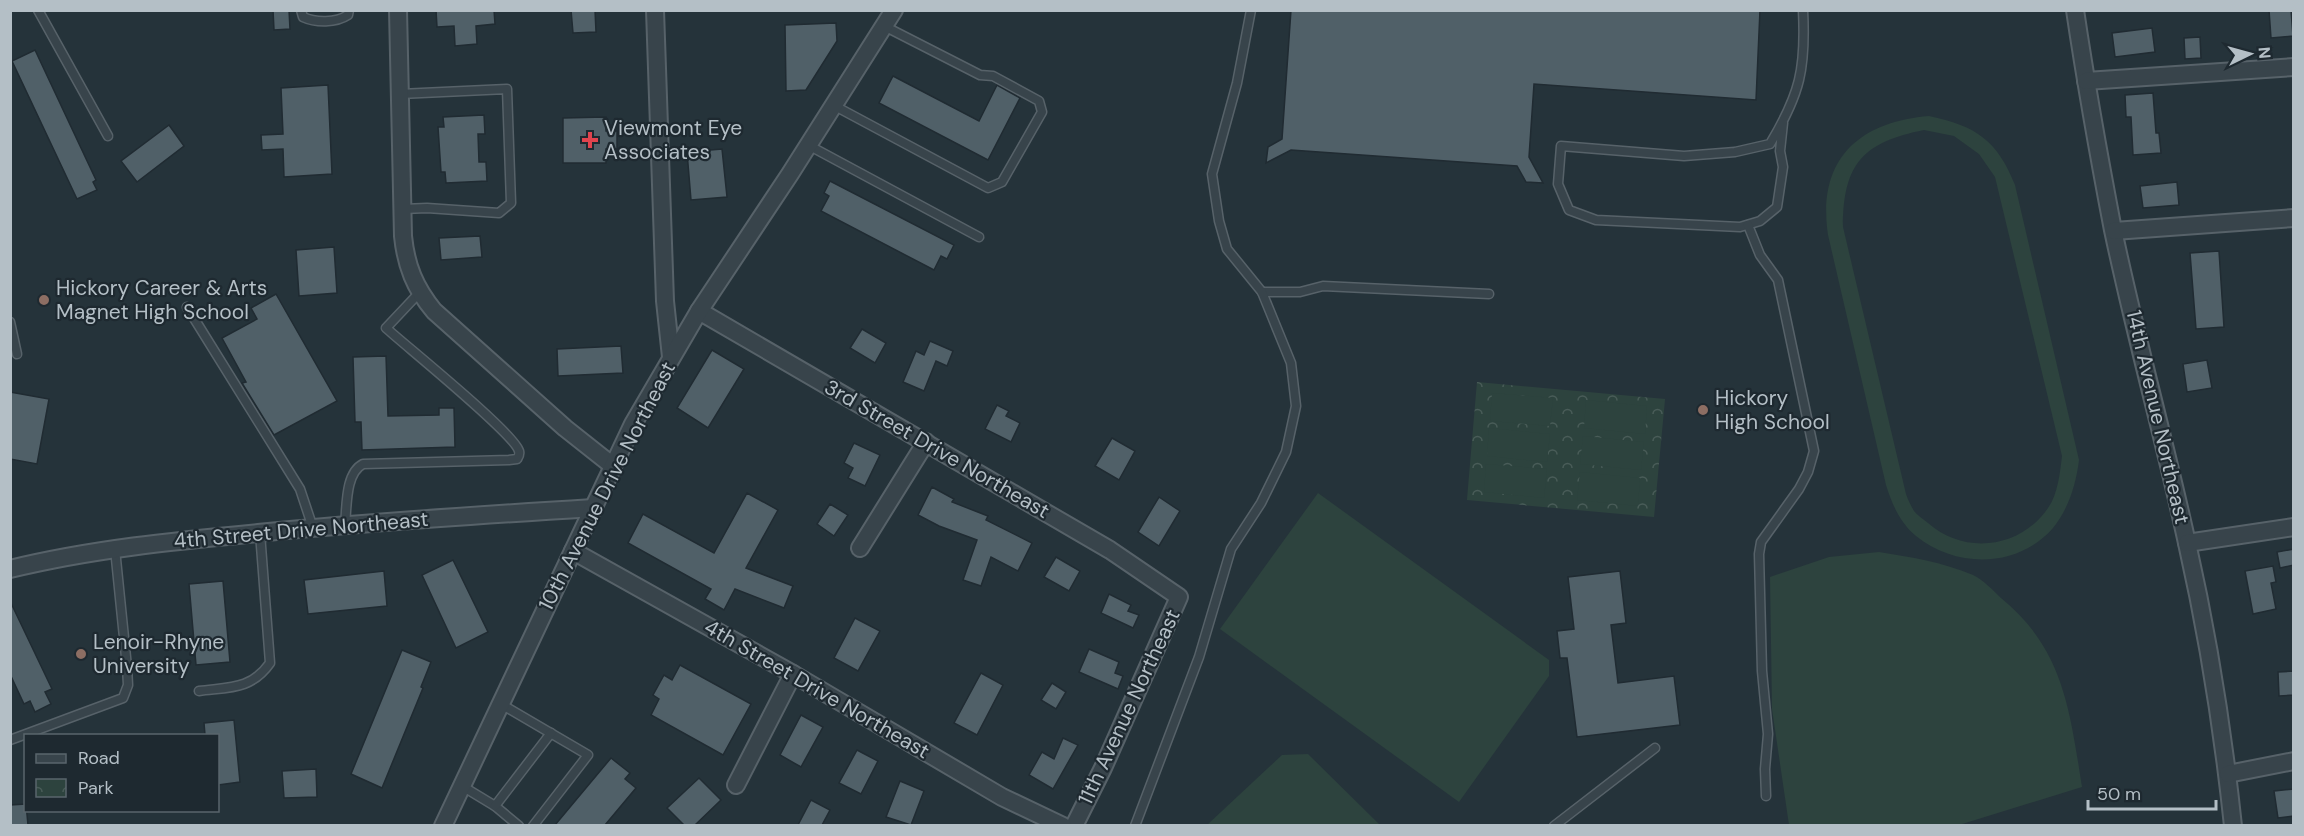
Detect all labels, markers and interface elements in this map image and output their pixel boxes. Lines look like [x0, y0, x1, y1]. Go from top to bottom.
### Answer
north arrow [2220, 24, 2280, 84]
text: N [2253, 46, 2275, 59]
place label: Viewmont Eye Associates [604, 114, 742, 166]
marker: Viewmont Eye Associates [581, 131, 599, 149]
place label: Hickory Career & Arts Magnet High School [56, 274, 267, 326]
marker: Hickory Career & Arts Magnet High School [37, 293, 51, 307]
street label: 14th Avenue Northeast [2120, 307, 2196, 527]
street label: 10th Avenue Drive Northeast [532, 357, 682, 615]
street label: 3rd Street Drive Northeast [819, 373, 1055, 525]
place label: Hickory High School [1715, 384, 1830, 436]
marker: Hickory High School [1696, 403, 1710, 417]
street label: 4th Street Drive Northeast [172, 505, 430, 555]
street label: 11th Avenue Northeast [1071, 605, 1187, 809]
street label: 4th Street Drive Northeast [699, 613, 935, 765]
place label: Lenoir-Rhyne University [93, 628, 224, 680]
marker: Lenoir-Rhyne University [74, 647, 88, 661]
legend [24, 734, 219, 812]
text: Road [78, 746, 120, 770]
scale bar [2088, 773, 2216, 811]
text: Park [78, 776, 114, 800]
text: 50 m [2097, 782, 2141, 806]

